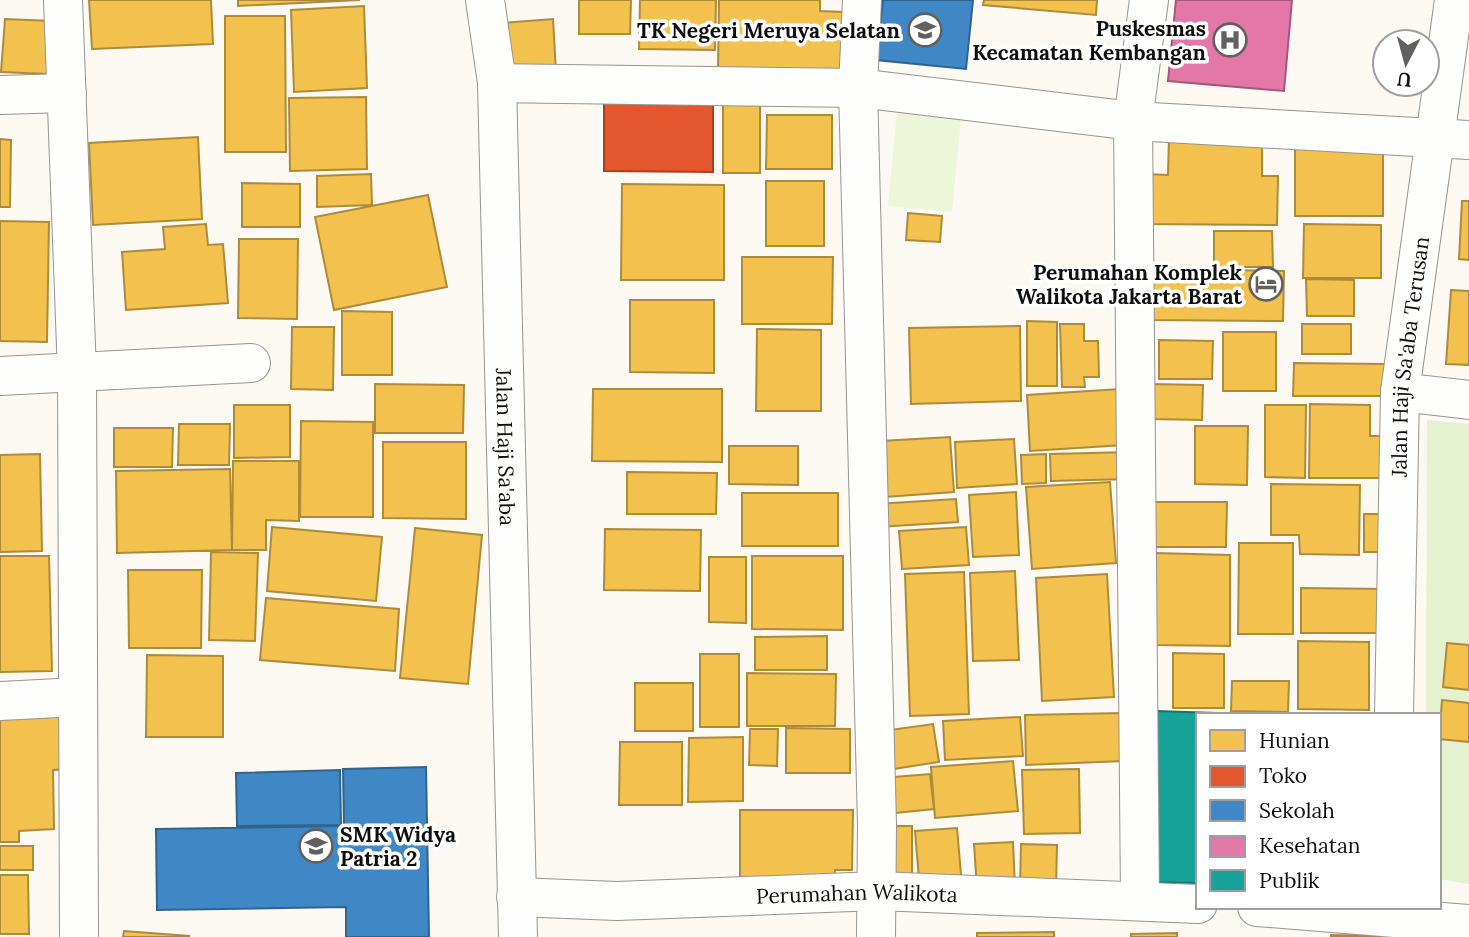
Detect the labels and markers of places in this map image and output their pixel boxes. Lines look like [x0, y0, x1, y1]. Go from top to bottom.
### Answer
school or university icon: TK Negeri Meruya Selatan [906, 11, 944, 49]
place label: Puskesmas Kecamatan Kembangan [972, 15, 1206, 66]
place label: TK Negeri Meruya Selatan [637, 17, 900, 44]
hospital icon: Puskesmas Kecamatan Kembangan [1211, 21, 1249, 59]
place label: Perumahan Komplek Walikota Jakarta Barat [1016, 259, 1243, 310]
hotel icon: Perumahan Komplek Walikota Jakarta Barat [1247, 265, 1285, 303]
place label: SMK Widya Patria 2 [340, 821, 456, 872]
school or university icon: SMK Widya Patria 2 [297, 827, 335, 865]

